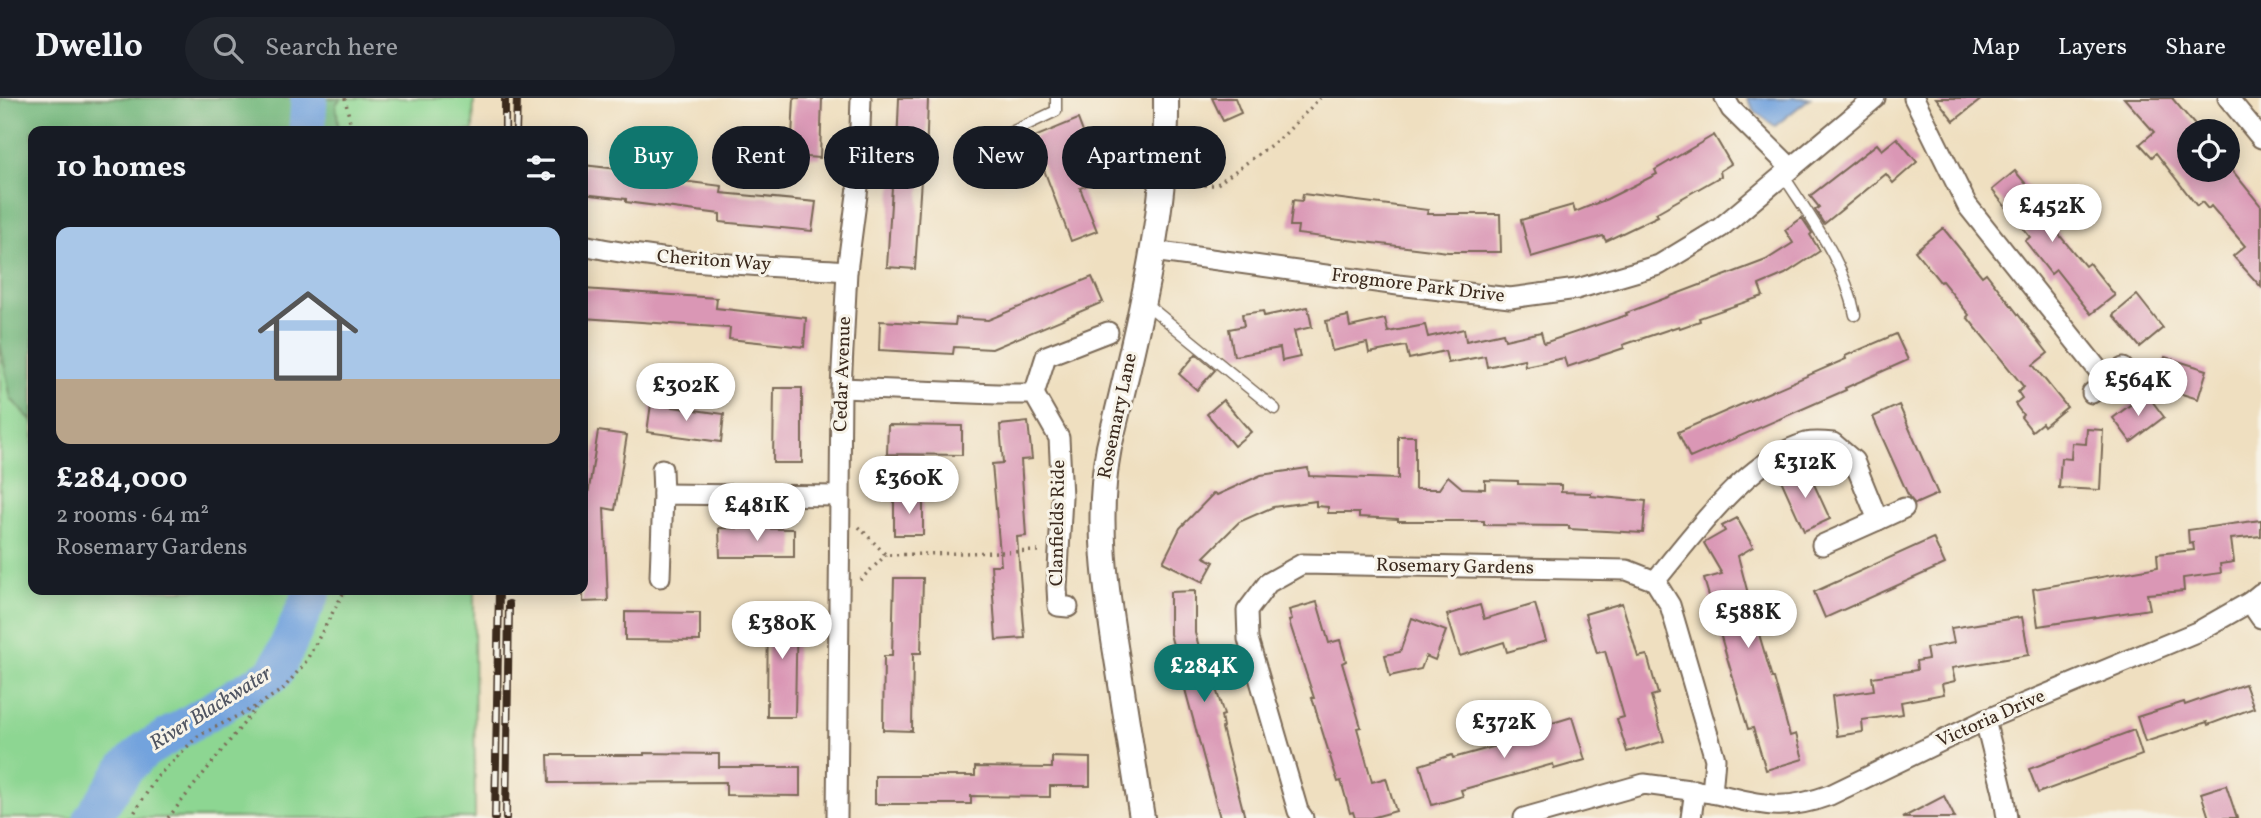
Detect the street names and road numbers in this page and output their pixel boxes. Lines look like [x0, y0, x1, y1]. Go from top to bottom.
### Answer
street label: Cheriton Way [656, 244, 772, 278]
street label: Frogmore Park Drive [1330, 262, 1506, 310]
street label: Cedar Avenue [828, 316, 858, 432]
street label: Rosemary Lane [1092, 351, 1144, 481]
street label: Clanfields Ride [1044, 459, 1072, 587]
street label: Rosemary Gardens [1376, 553, 1534, 581]
street label: Victoria Drive [1933, 683, 2049, 755]

